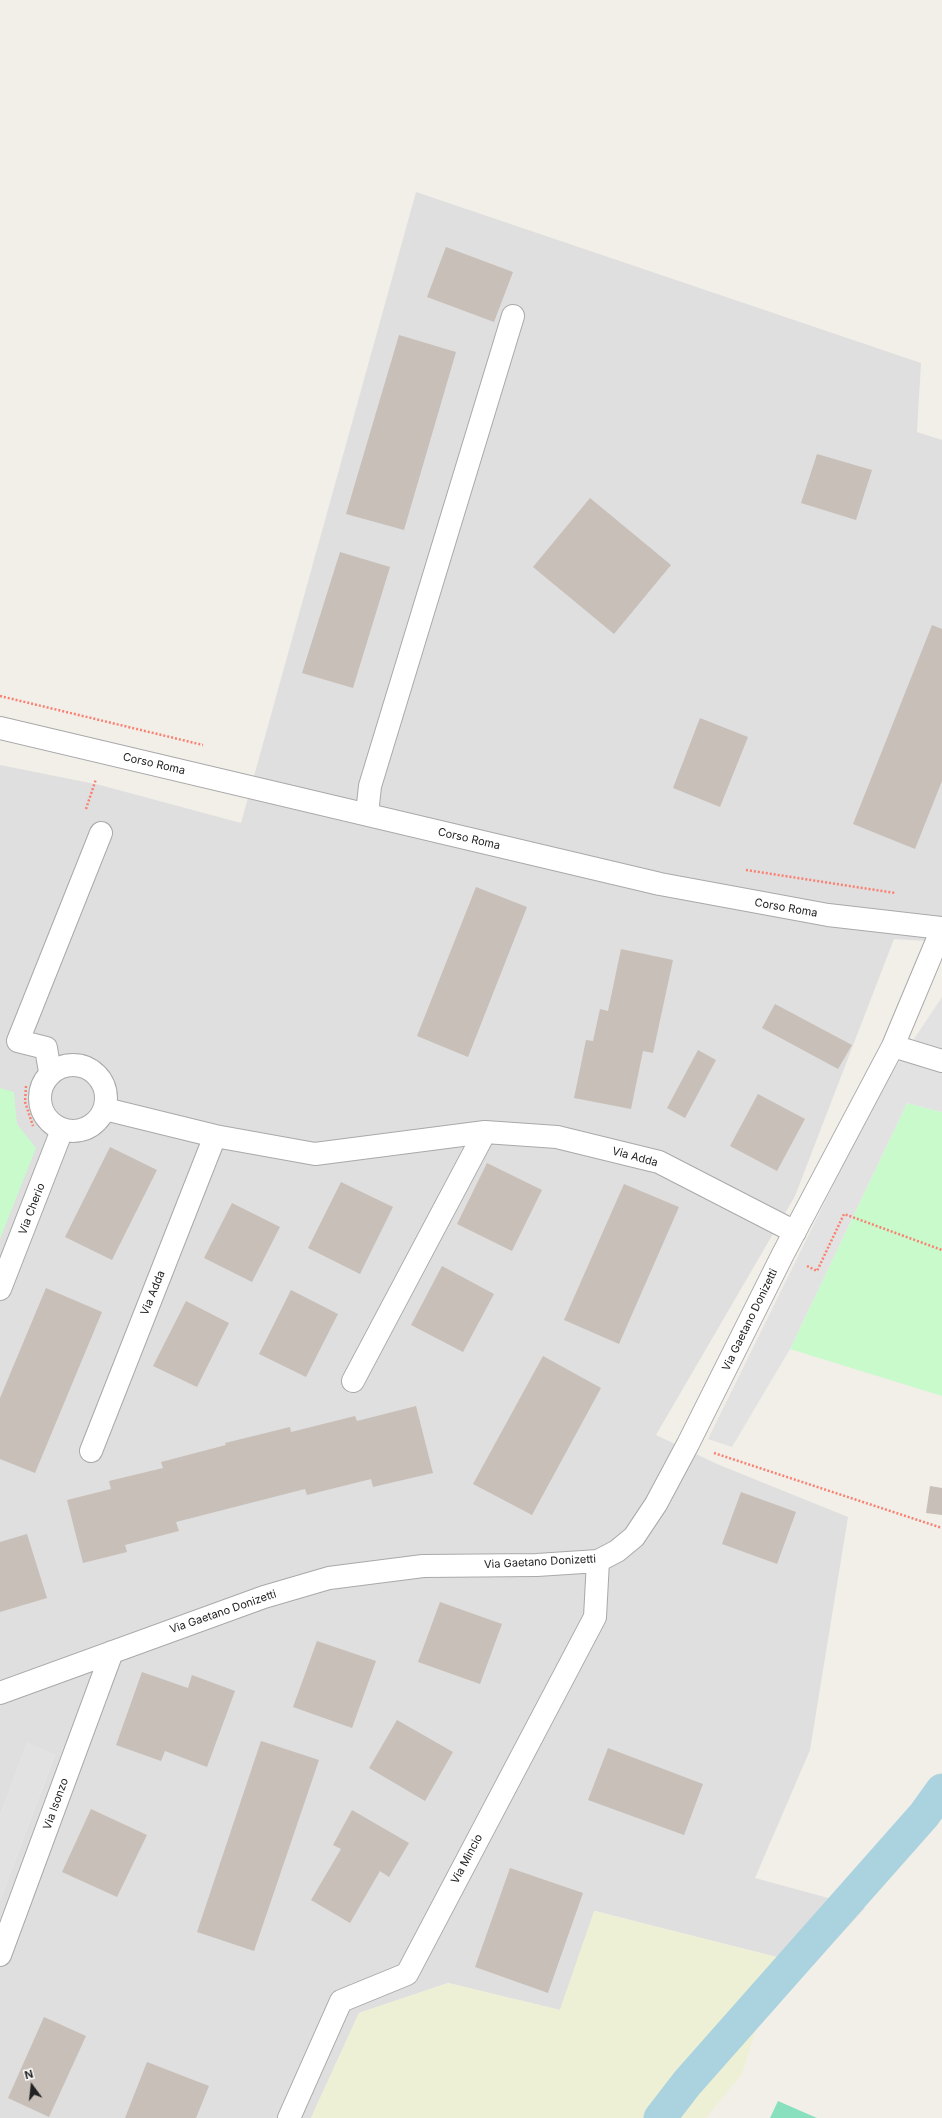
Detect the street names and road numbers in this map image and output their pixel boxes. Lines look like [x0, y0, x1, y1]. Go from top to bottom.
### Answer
street label: Corso Roma [122, 750, 186, 778]
street label: Corso Roma [437, 825, 501, 853]
street label: Corso Roma [754, 896, 818, 920]
street label: Via Adda [611, 1145, 659, 1169]
street label: Via Cherio [16, 1181, 48, 1237]
street label: Via Gaetano Donizetti [720, 1267, 780, 1373]
street label: Via Adda [138, 1269, 168, 1317]
street label: Via Gaetano Donizetti [484, 1552, 596, 1572]
street label: Via Gaetano Donizetti [168, 1588, 278, 1636]
street label: Via Isonzo [41, 1776, 71, 1832]
street label: Via Mincio [448, 1832, 486, 1886]

